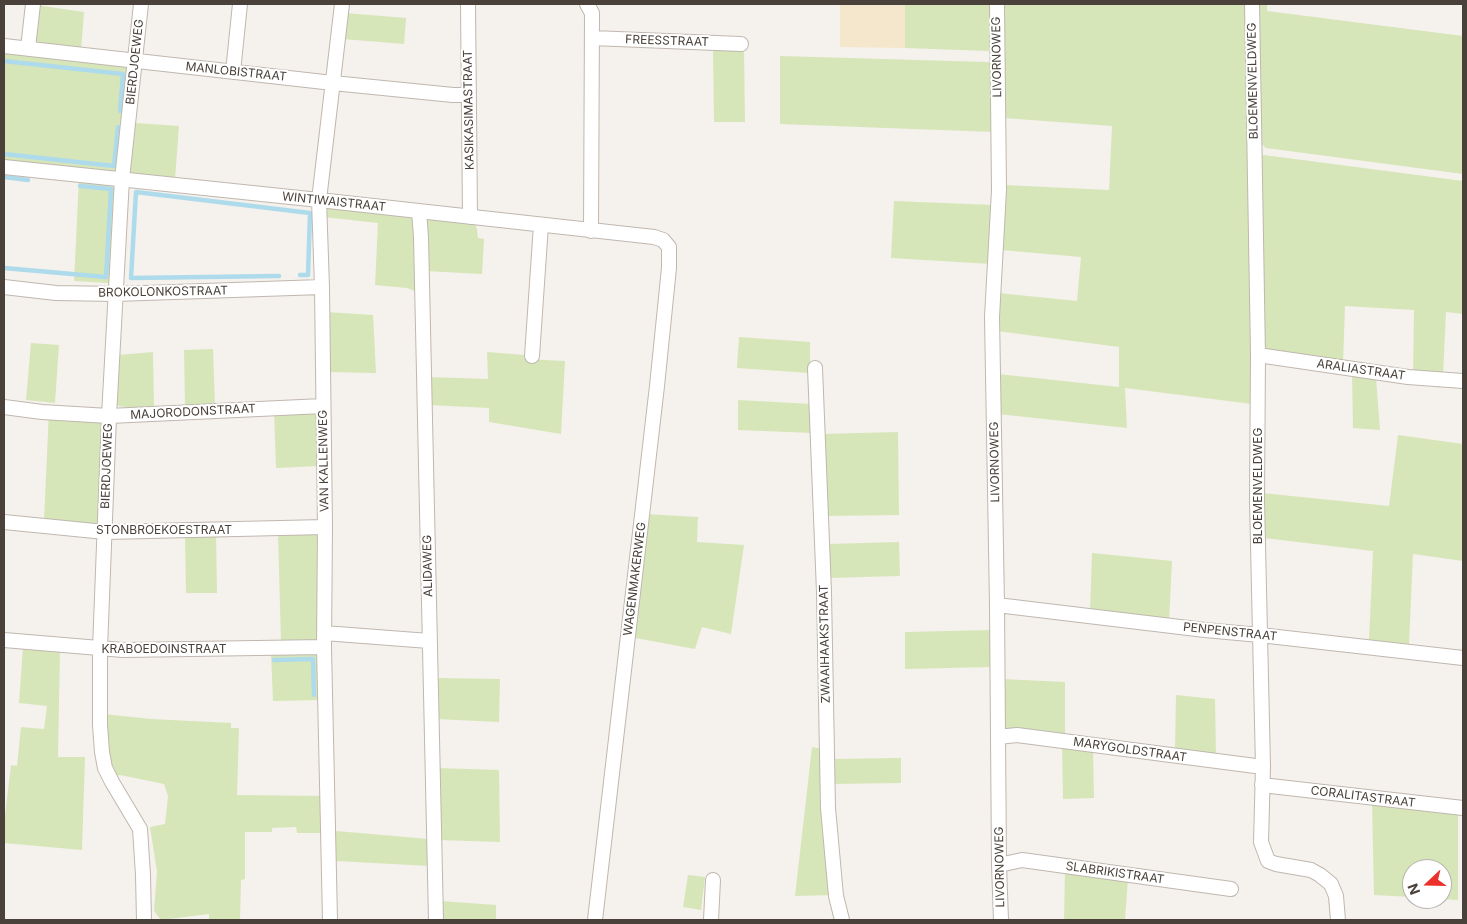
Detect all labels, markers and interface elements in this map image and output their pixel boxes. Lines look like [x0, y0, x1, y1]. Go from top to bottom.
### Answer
street label: LIVORNOWEG [989, 16, 1005, 98]
street label: BIERDJOEWEG [123, 19, 147, 105]
street label: BLOEMENVELDWEG [1245, 23, 1261, 139]
street label: FREESSTRAAT [625, 32, 709, 50]
street label: KASIKASIMASTRAAT [461, 50, 477, 170]
street label: MANLOBISTRAAT [185, 60, 287, 84]
street label: WINTIWAISTRAAT [281, 189, 387, 215]
street label: BROKOLONKOSTRAAT [98, 284, 228, 300]
street label: ARALIASTRAAT [1316, 357, 1406, 383]
street label: MAJORODONSTRAAT [130, 402, 256, 422]
street label: VAN KALLENWEG [316, 410, 332, 512]
street label: LIVORNOWEG [987, 421, 1003, 503]
street label: BIERDJOEWEG [98, 423, 116, 509]
street label: BLOEMENVELDWEG [1251, 428, 1265, 544]
street label: WAGENMAKERWEG [621, 521, 649, 637]
street label: STONBROEKOESTRAAT [96, 523, 232, 537]
street label: ALIDAWEG [420, 535, 436, 597]
street label: ZWAAIHAAKSTRAAT [817, 584, 833, 704]
street label: PENPENSTRAAT [1182, 620, 1278, 644]
street label: KRABOEDOINSTRAAT [101, 642, 227, 656]
street label: MARYGOLDSTRAAT [1072, 735, 1188, 765]
street label: CORALITASTRAAT [1310, 783, 1416, 811]
street label: LIVORNOWEG [992, 826, 1008, 908]
street label: SLABRIKISTRAAT [1065, 859, 1165, 887]
north arrow [1402, 859, 1452, 909]
text: N [1404, 881, 1423, 897]

